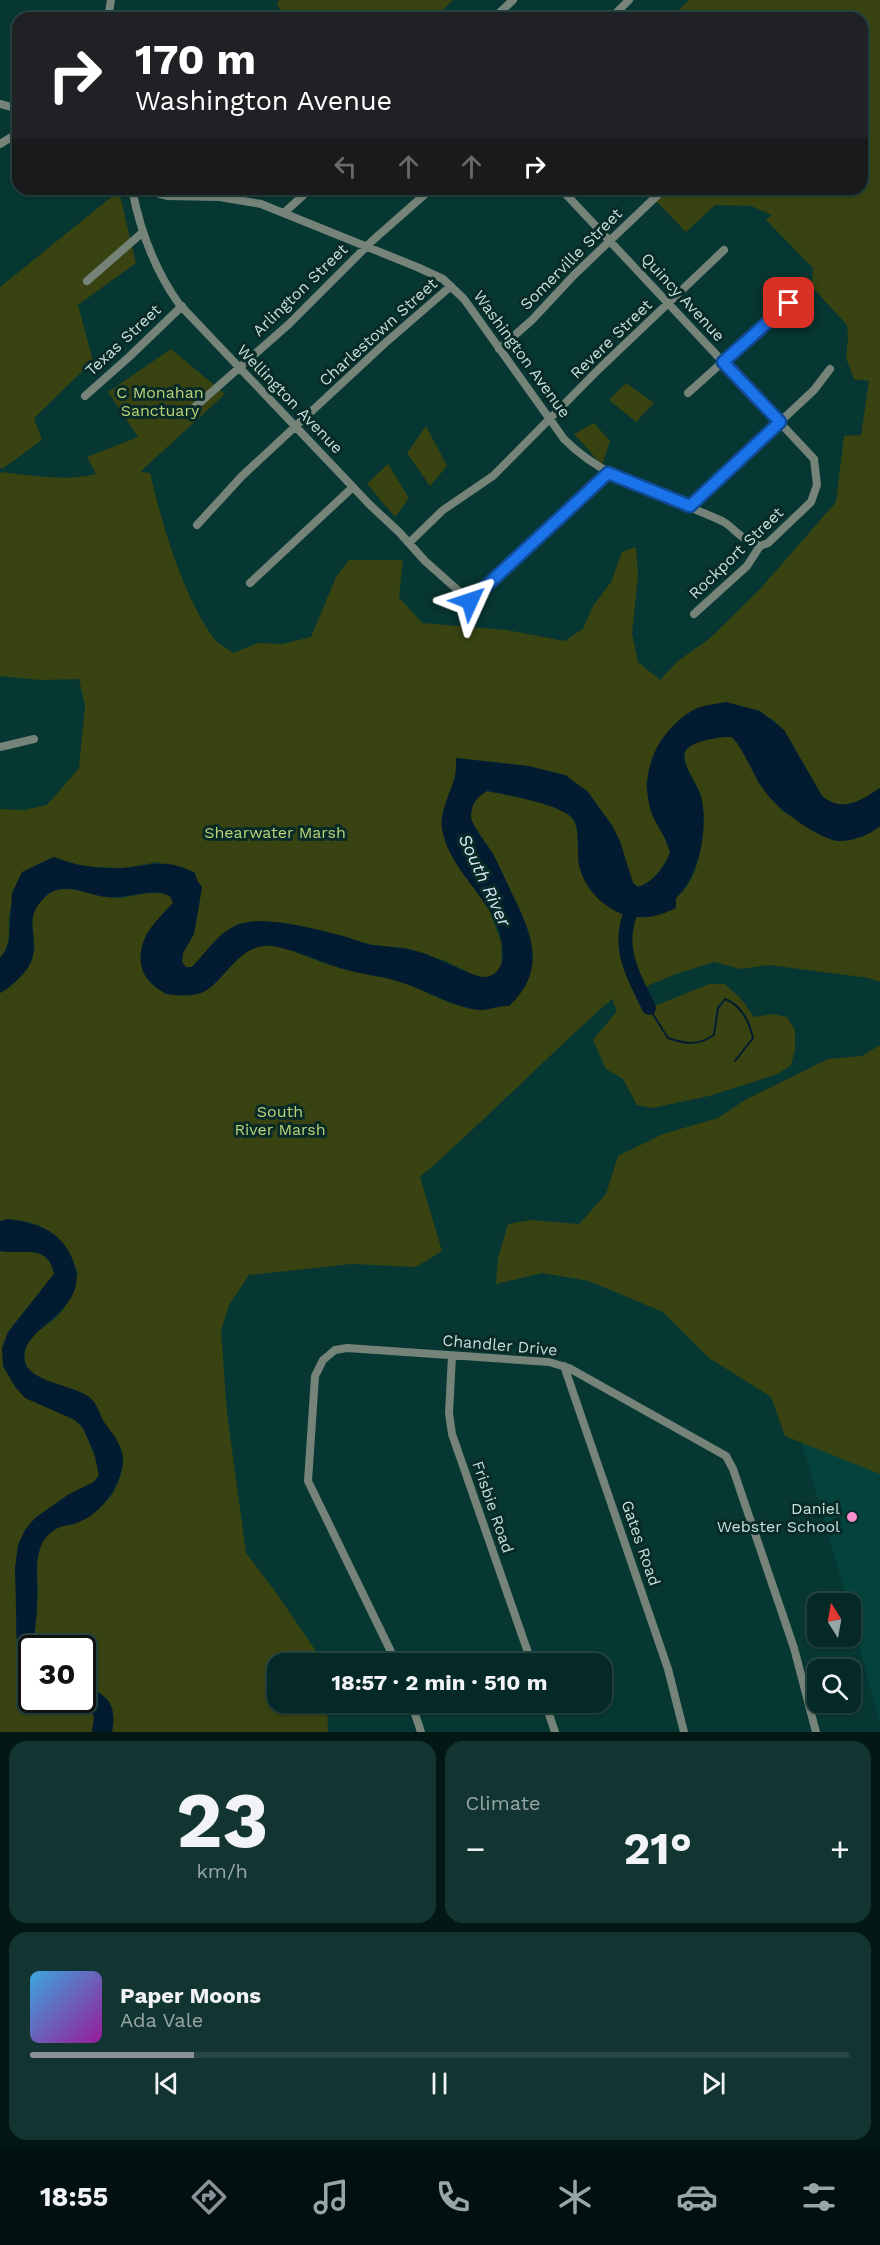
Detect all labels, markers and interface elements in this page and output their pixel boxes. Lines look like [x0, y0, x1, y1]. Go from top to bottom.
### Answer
text: 170 m [135, 35, 256, 84]
icon: right [36, 36, 114, 114]
text: Washington Avenue [135, 85, 392, 117]
icon: left [329, 150, 362, 183]
icon: ahead [392, 150, 425, 183]
icon: ahead [455, 150, 488, 183]
icon: right [518, 150, 551, 183]
street label: Somerville Street [516, 204, 626, 314]
street label: Arlington Street [249, 240, 352, 340]
street label: Quincy Avenue [637, 249, 729, 345]
street label: Charlestown Street [315, 274, 441, 390]
pin [763, 277, 814, 328]
icon: arrive [772, 286, 805, 319]
street label: Washington Avenue [470, 287, 574, 421]
street label: Revere Street [566, 295, 656, 383]
street label: Texas Street [81, 300, 165, 380]
street label: Wellington Avenue [233, 341, 347, 457]
park label: C Monahan Sanctuary [116, 383, 204, 420]
street label: Rockport Street [685, 503, 787, 603]
position arrow [438, 569, 502, 633]
park label: Shearwater Marsh [204, 823, 346, 842]
water label: South River [454, 830, 516, 930]
park label: South River Marsh [234, 1102, 326, 1139]
street label: Chandler Drive [442, 1331, 558, 1359]
street label: Frisbie Road [468, 1458, 518, 1556]
street label: Gates Road [617, 1498, 665, 1588]
place label: Daniel Webster School [717, 1499, 840, 1536]
marker: Daniel Webster School [845, 1510, 859, 1524]
north arrow [807, 1593, 861, 1647]
map controls [807, 1593, 861, 1713]
speed limit sign: 30 [18, 1635, 96, 1713]
button: search [807, 1659, 861, 1713]
text: 18:57 · 2 min · 510 m [332, 1670, 547, 1695]
text: 23 [176, 1774, 269, 1866]
text: Climate [466, 1791, 541, 1815]
text: 21° [624, 1822, 692, 1875]
text: − [466, 1829, 485, 1868]
text: + [830, 1829, 850, 1868]
text: km/h [196, 1859, 248, 1883]
text: Paper Moons [120, 1983, 261, 2008]
text: Ada Vale [120, 2008, 203, 2032]
icon: previous [150, 2067, 183, 2100]
icon: pause [423, 2067, 456, 2100]
icon: next [697, 2067, 730, 2100]
icon: directions [188, 2176, 230, 2218]
icon: music [310, 2176, 352, 2218]
icon: phone [432, 2176, 474, 2218]
icon: climate [554, 2176, 596, 2218]
icon: car [676, 2176, 718, 2218]
icon: filters [798, 2176, 840, 2218]
text: 18:55 [40, 2181, 108, 2213]

